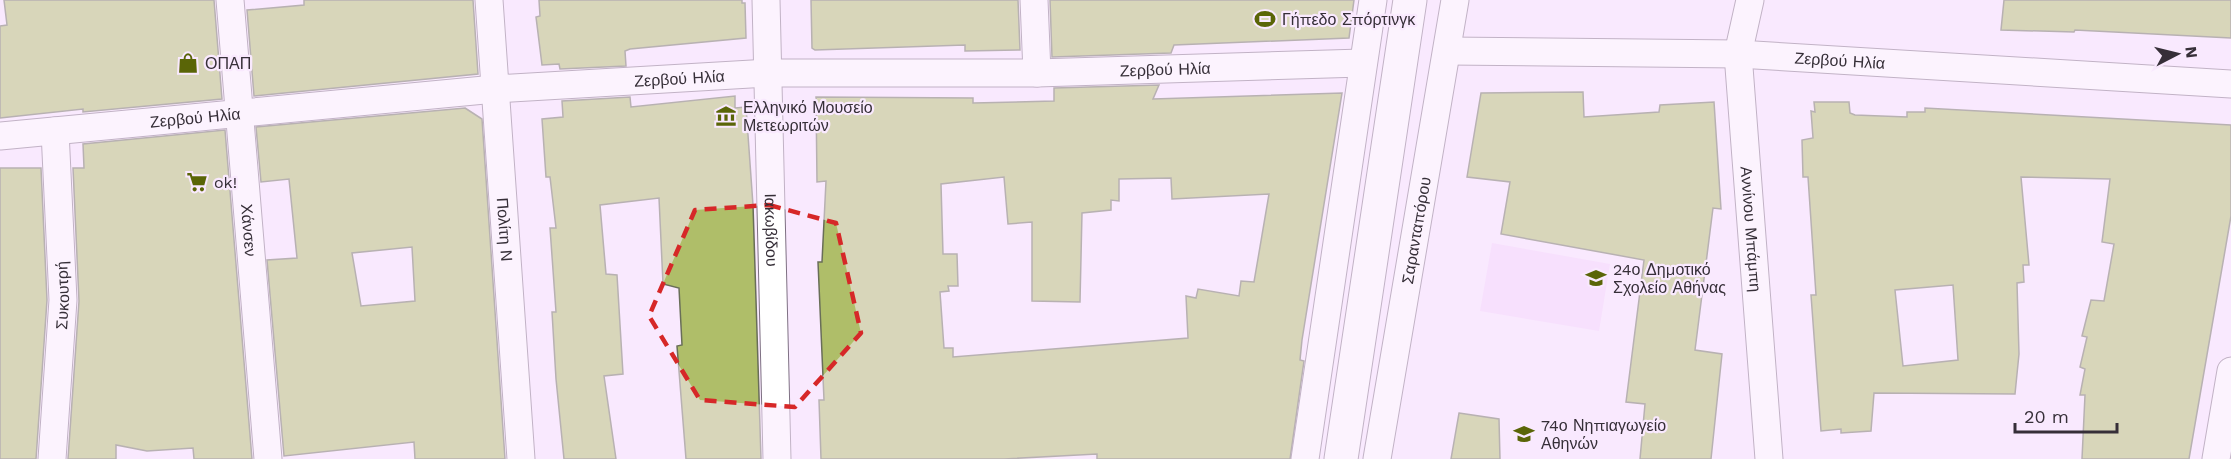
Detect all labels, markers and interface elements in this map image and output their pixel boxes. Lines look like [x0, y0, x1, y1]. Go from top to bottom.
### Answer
sports icon: Γήπεδο Σπόρτινγκ [1253, 7, 1277, 31]
place label: Γήπεδο Σπόρτινγκ [1282, 10, 1416, 29]
north arrow [2147, 24, 2207, 84]
text: N [2181, 45, 2202, 59]
street label: Ζερβού Ηλία [1794, 48, 1886, 72]
shop icon: ΟΠΑΠ [176, 51, 200, 75]
place label: ΟΠΑΠ [205, 54, 251, 73]
street label: Ζερβού Ηλία [1120, 58, 1211, 80]
street label: Ζερβού Ηλία [634, 66, 725, 90]
place label: Ελληνικό Μουσείο Μετεωριτών [743, 98, 873, 135]
street label: Ζερβού Ηλία [149, 104, 241, 131]
museum icon: Ελληνικό Μουσείο Μετεωριτών [714, 104, 738, 128]
street label: Αννίνου Μπάμπη [1737, 166, 1766, 293]
supermarket icon: ok! [185, 170, 209, 194]
place label: ok! [214, 173, 237, 192]
street label: Σαρανταπόρου [1397, 175, 1434, 285]
street label: Ιακωβίδου [761, 193, 782, 267]
street label: Πολίτη Ν [493, 197, 517, 262]
street label: Χάνσεν [237, 203, 261, 257]
place label: 24ο Δημοτικό Σχολείο Αθήνας [1613, 260, 1726, 297]
street label: Συκουτρή [51, 261, 73, 330]
school or university icon: 24ο Δημοτικό Σχολείο Αθήνας [1584, 266, 1608, 290]
scale bar [2015, 396, 2117, 434]
text: 20 m [2024, 406, 2069, 427]
place label: 74ο Νηπιαγωγείο Αθηνών [1541, 416, 1666, 453]
school or university icon: 74ο Νηπιαγωγείο Αθηνών [1512, 422, 1536, 446]

